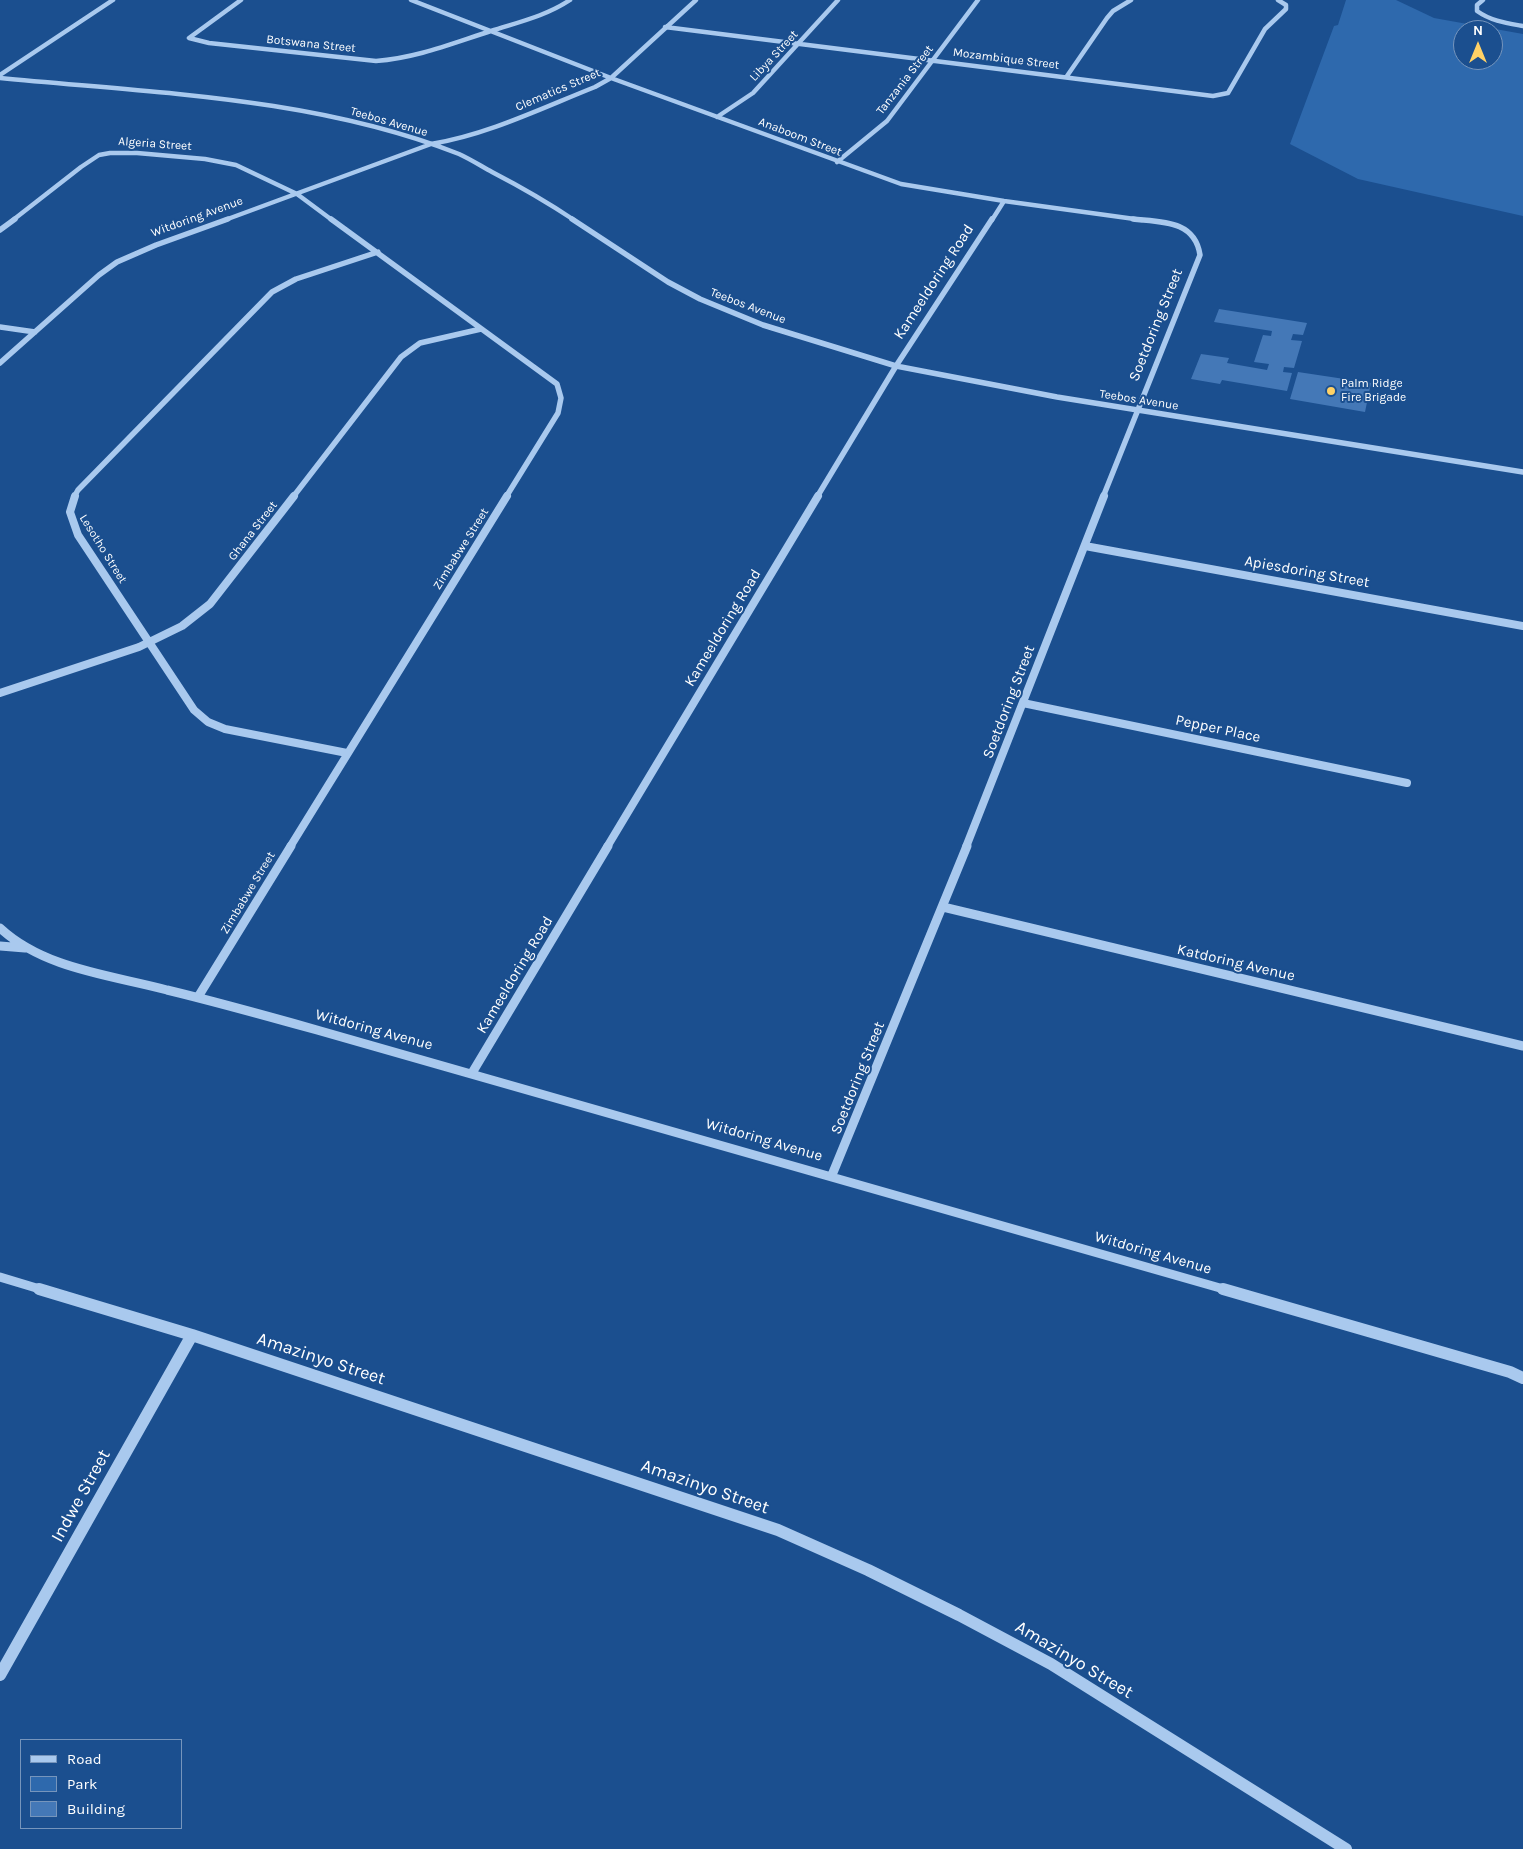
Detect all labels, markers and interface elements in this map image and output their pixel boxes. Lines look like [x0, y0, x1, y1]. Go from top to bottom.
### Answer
north arrow [1453, 20, 1503, 70]
text: N [1473, 22, 1483, 39]
street label: Libya Street [747, 28, 801, 84]
street label: Botswana Street [266, 32, 356, 56]
street label: Tanzania Street [873, 42, 937, 118]
street label: Mozambique Street [952, 45, 1060, 73]
street label: Clematics Street [513, 66, 603, 114]
street label: Teebos Avenue [349, 104, 429, 140]
street label: Anaboom Street [756, 115, 844, 159]
street label: Algeria Street [118, 134, 192, 154]
street label: Witdoring Avenue [149, 194, 245, 240]
street label: Kameeldoring Road [890, 221, 978, 343]
street label: Soetdoring Street [1125, 266, 1187, 384]
street label: Teebos Avenue [708, 285, 788, 327]
place label: Palm Ridge Fire Brigade [1341, 377, 1406, 405]
marker: Palm Ridge Fire Brigade [1325, 385, 1337, 397]
street label: Teebos Avenue [1098, 387, 1180, 413]
street label: Ghana Street [225, 499, 281, 563]
street label: Zimbabwe Street [430, 506, 492, 592]
street label: Lesotho Street [76, 512, 130, 586]
street label: Apiesdoring Street [1243, 552, 1371, 592]
street label: Kameeldoring Road [681, 566, 765, 690]
street label: Soetdoring Street [979, 643, 1039, 761]
street label: Pepper Place [1174, 711, 1262, 747]
street label: Zimbabwe Street [218, 849, 278, 937]
street label: Kameeldoring Road [473, 913, 557, 1037]
street label: Katdoring Avenue [1175, 941, 1297, 985]
street label: Witdoring Avenue [313, 1006, 435, 1054]
street label: Soetdoring Street [827, 1019, 889, 1137]
street label: Witdoring Avenue [703, 1115, 825, 1165]
street label: Witdoring Avenue [1092, 1228, 1214, 1278]
street label: Amazinyo Street [254, 1328, 388, 1390]
street label: Indwe Street [47, 1446, 115, 1546]
street label: Amazinyo Street [638, 1455, 772, 1519]
street label: Amazinyo Street [1011, 1616, 1137, 1704]
legend [20, 1739, 182, 1829]
text: Road [67, 1750, 102, 1768]
text: Park [67, 1775, 97, 1793]
text: Building [67, 1800, 125, 1818]

